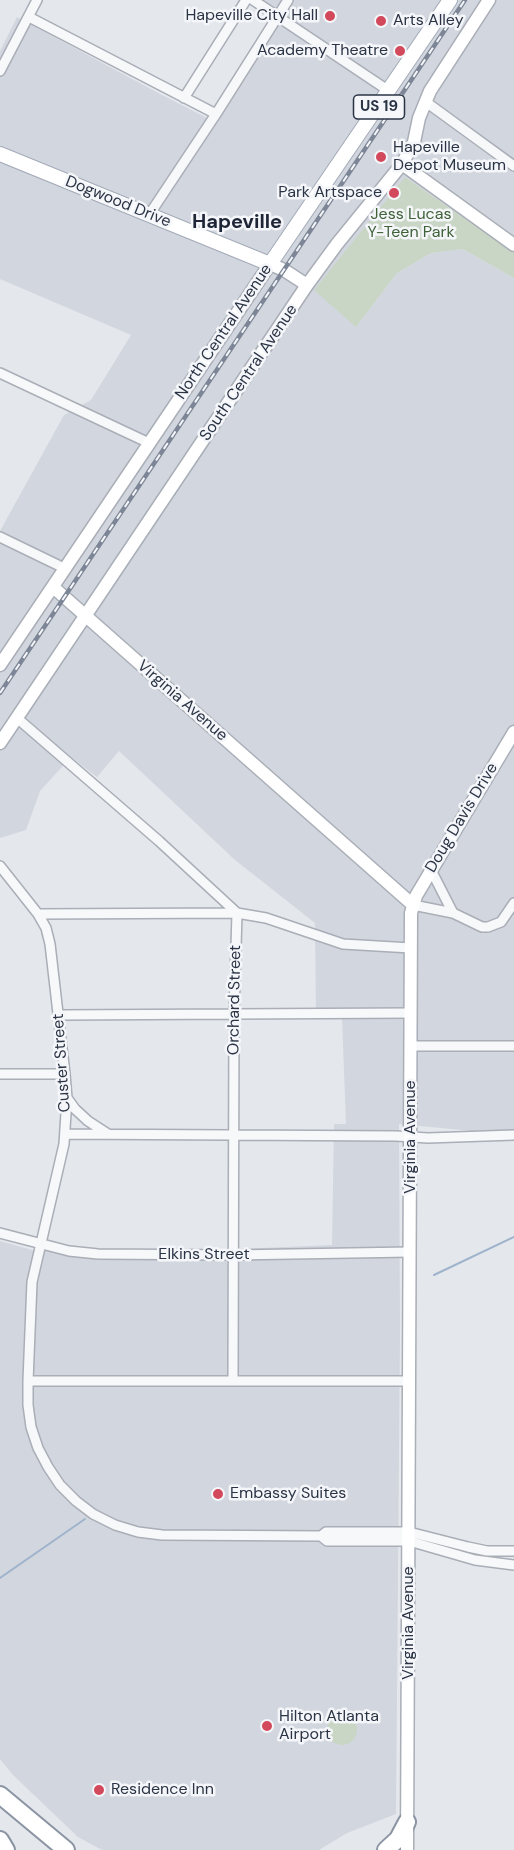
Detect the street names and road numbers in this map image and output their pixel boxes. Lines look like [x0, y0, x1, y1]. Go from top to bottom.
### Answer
road number: US 19 [354, 95, 404, 119]
street label: Dogwood Drive [62, 172, 174, 232]
street label: North Central Avenue [172, 261, 276, 403]
street label: South Central Avenue [196, 301, 302, 445]
street label: Virginia Avenue [133, 657, 231, 745]
street label: Doug Davis Drive [422, 760, 502, 876]
street label: Orchard Street [224, 945, 246, 1055]
street label: Custer Street [49, 1013, 75, 1113]
street label: Virginia Avenue [401, 1080, 421, 1194]
street label: Elkins Street [158, 1245, 250, 1265]
street label: Virginia Avenue [399, 1566, 419, 1680]

